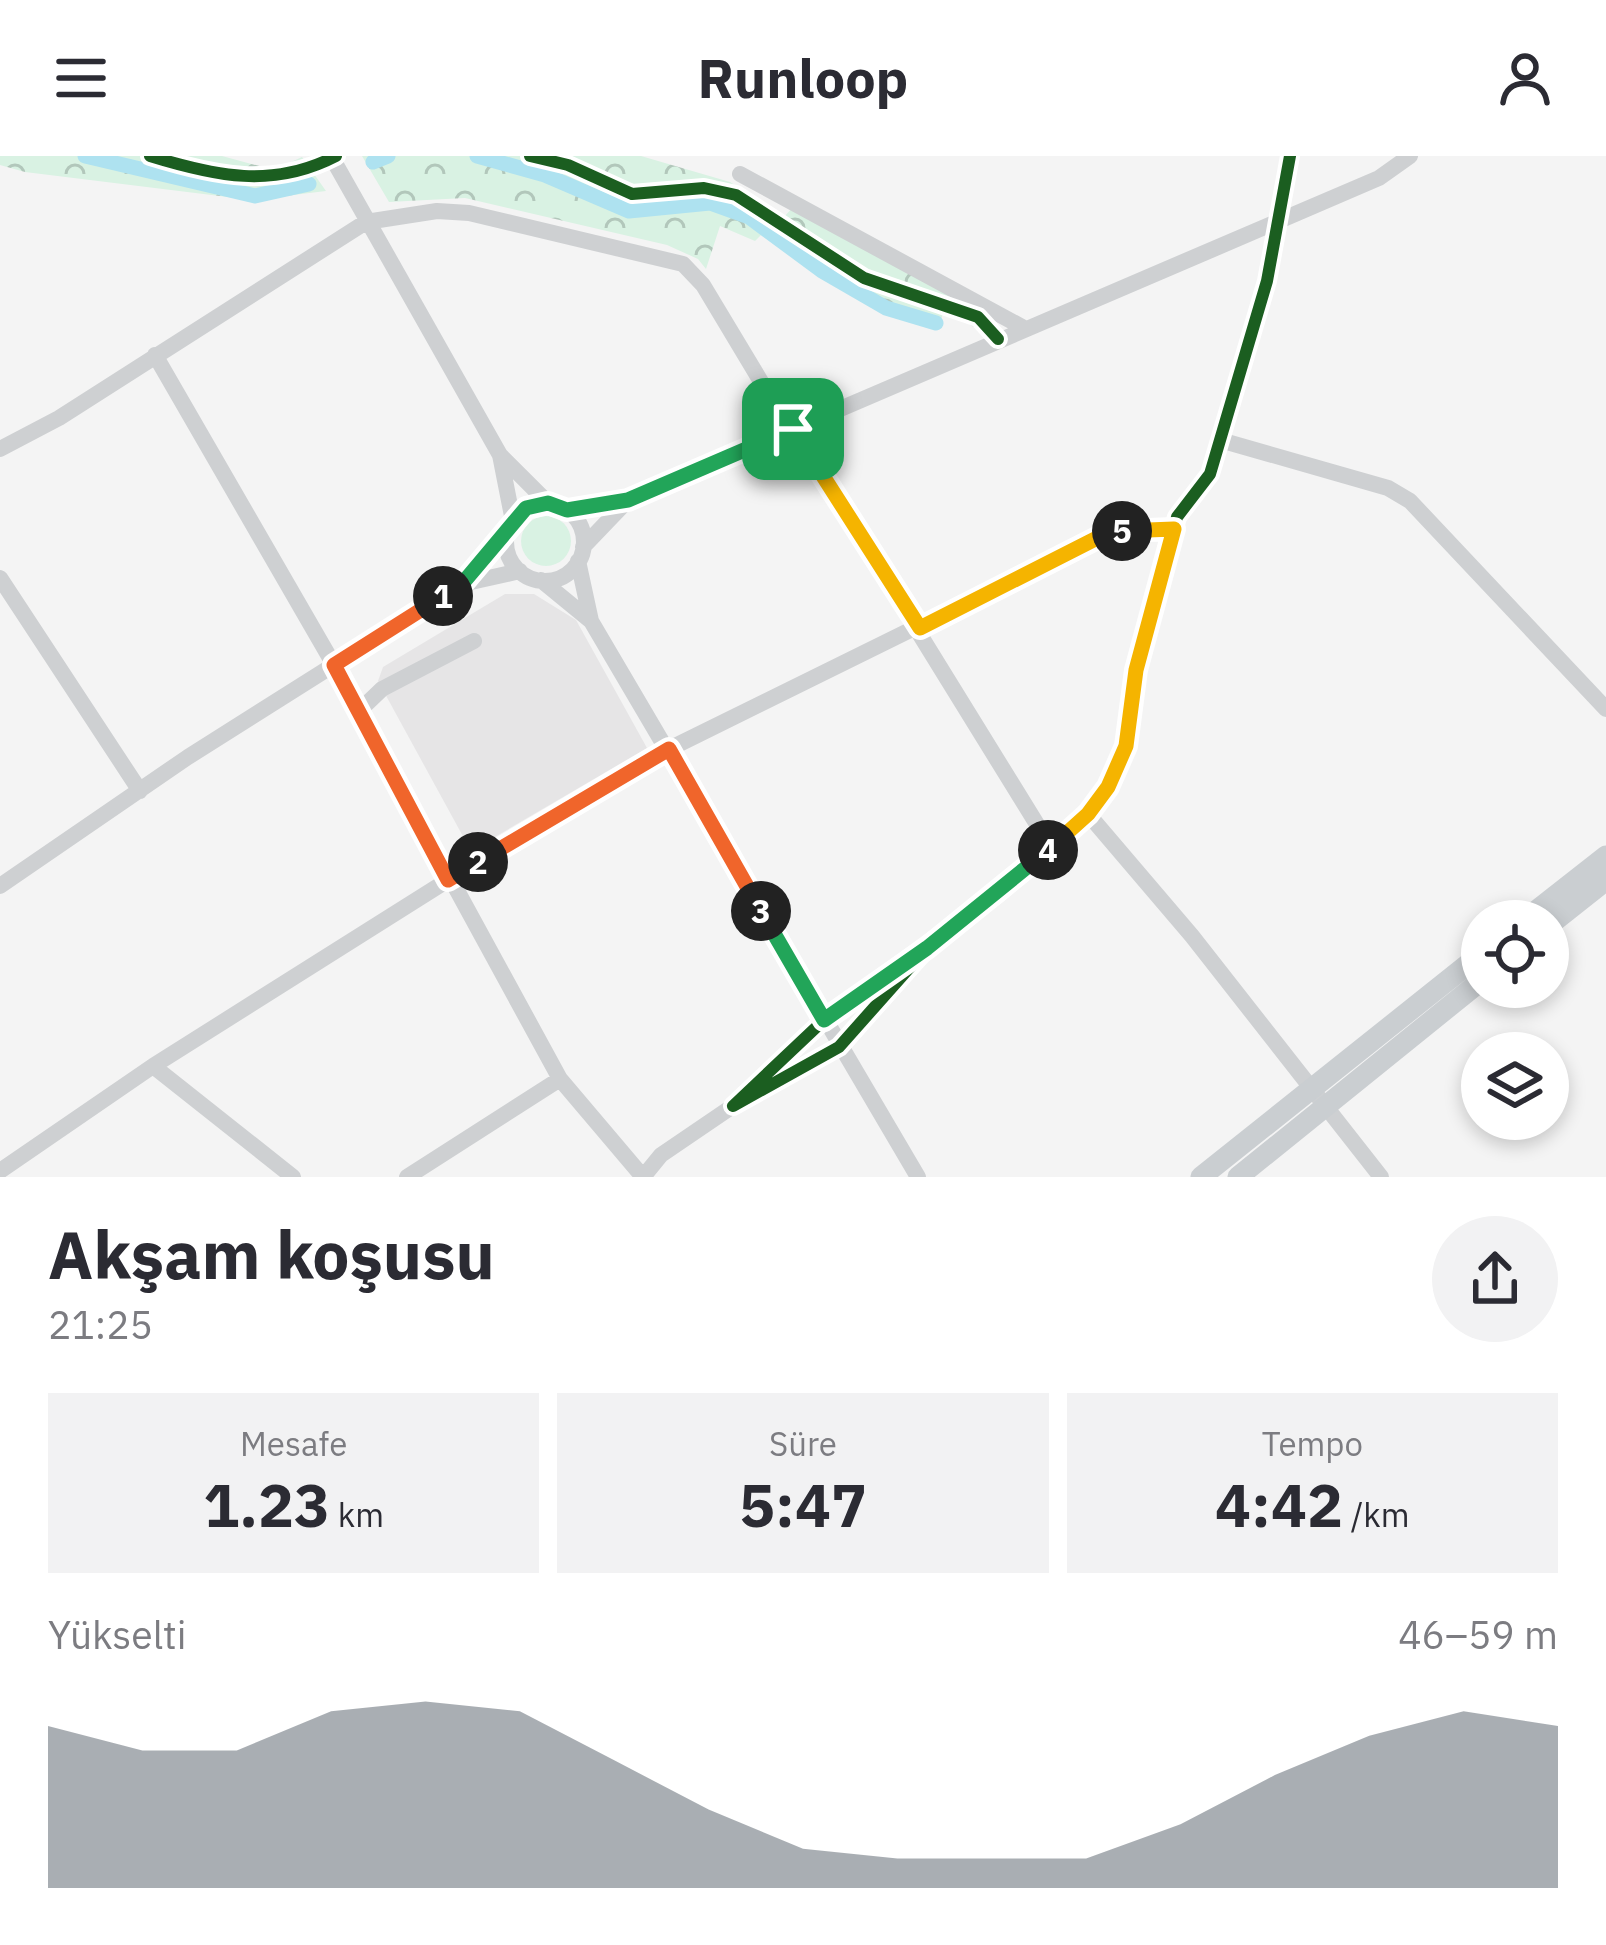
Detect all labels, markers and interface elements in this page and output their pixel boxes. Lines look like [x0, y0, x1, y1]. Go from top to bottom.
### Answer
text: Runloop [698, 43, 908, 113]
icon: menu [48, 45, 114, 111]
icon: person [1492, 45, 1558, 111]
pin [742, 378, 844, 480]
icon: arrive [760, 396, 826, 462]
pin: 5 [1092, 501, 1152, 561]
text: 5 [1112, 509, 1132, 552]
pin: 1 [413, 566, 473, 626]
text: 1 [433, 574, 453, 617]
pin: 4 [1018, 820, 1078, 880]
text: 4 [1038, 828, 1058, 871]
pin: 2 [448, 832, 508, 892]
text: 2 [468, 840, 488, 883]
pin: 3 [731, 881, 791, 941]
text: 3 [751, 889, 771, 932]
map controls [1461, 900, 1569, 1140]
button: locate [1461, 900, 1569, 1008]
button: layers [1461, 1032, 1569, 1140]
text: Akşam koşusu [48, 1211, 495, 1297]
button: share [1432, 1216, 1558, 1342]
text: 21:25 [48, 1299, 153, 1350]
text: Mesafe [240, 1422, 347, 1465]
text: Süre [769, 1422, 837, 1465]
text: Tempo [1262, 1422, 1363, 1465]
text: 1.23 [203, 1465, 330, 1544]
text: 5:47 [739, 1465, 867, 1544]
text: 4:42 [1215, 1465, 1343, 1544]
text: km [330, 1493, 384, 1536]
text: /km [1343, 1493, 1410, 1536]
text: Yükselti [48, 1609, 187, 1660]
text: 46–59 m [1398, 1609, 1558, 1660]

